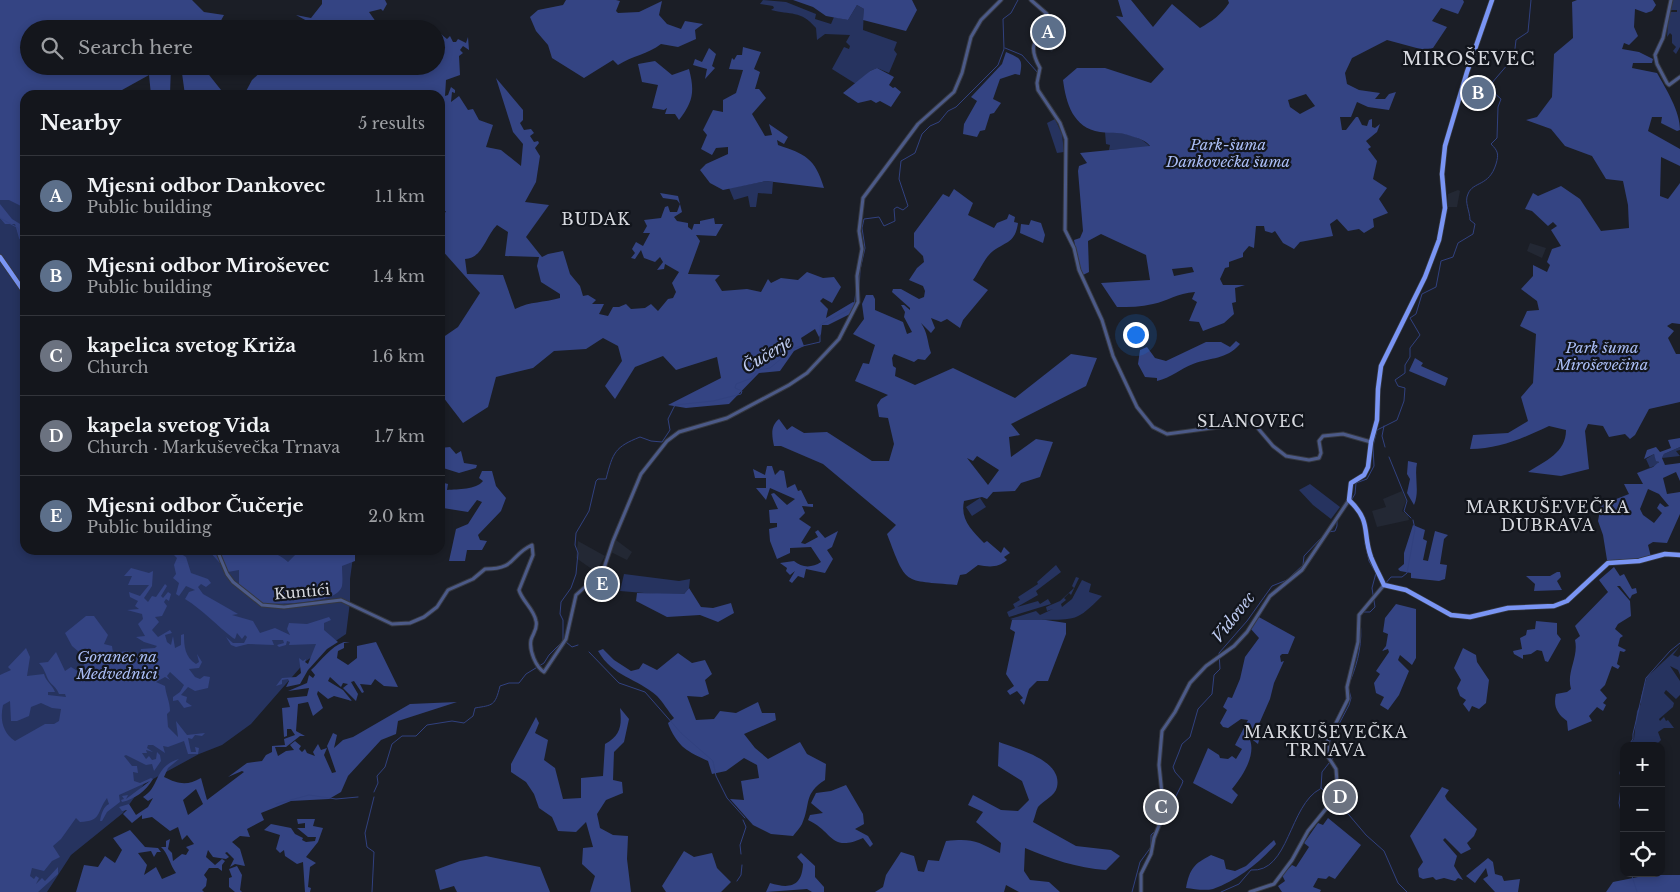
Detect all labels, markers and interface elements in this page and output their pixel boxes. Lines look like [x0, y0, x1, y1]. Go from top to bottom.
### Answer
pin: A [1032, 13, 1064, 51]
search box [20, 20, 445, 75]
icon: search [38, 34, 66, 62]
text: Search here [78, 36, 193, 59]
district label: MIROŠEVEC [1402, 47, 1536, 70]
pin: B [1462, 74, 1494, 112]
text: Nearby [40, 110, 121, 136]
text: 5 results [358, 113, 425, 133]
park label: Park-šuma Dankovečka šuma [1165, 135, 1290, 171]
text: Mjesni odbor Dankovec [87, 174, 325, 197]
text: A [50, 186, 62, 206]
text: 1.1 km [375, 186, 425, 206]
text: Public building [87, 197, 212, 217]
district label: BUDAK [561, 209, 631, 229]
text: Mjesni odbor Miroševec [87, 254, 329, 277]
text: B [50, 266, 62, 286]
text: 1.4 km [373, 266, 425, 286]
text: Public building [87, 277, 212, 297]
your location [1123, 322, 1149, 348]
water label: Čučerje [738, 331, 796, 377]
text: kapelica svetog Križa [87, 334, 296, 357]
park label: Park šuma Miroševečina [1555, 338, 1648, 374]
text: C [49, 346, 63, 366]
text: 1.6 km [372, 346, 425, 366]
text: Church [87, 357, 149, 377]
district label: SLANOVEC [1197, 411, 1305, 431]
text: kapela svetog Vida [87, 414, 270, 437]
text: D [49, 426, 63, 446]
text: 1.7 km [374, 426, 425, 446]
text: Church · Markuševečka Trnava [87, 437, 340, 457]
text: Mjesni odbor Čučerje [87, 494, 304, 517]
district label: MARKUŠEVEČKA DUBRAVA [1466, 497, 1630, 535]
text: E [50, 506, 62, 526]
text: 2.0 km [368, 506, 425, 526]
text: Public building [87, 517, 212, 537]
pin: E [586, 565, 618, 603]
street label: Kuntići [273, 580, 331, 603]
water label: Vidovec [1207, 588, 1259, 646]
park label: Goranec na Medvednici [75, 647, 158, 683]
district label: MARKUŠEVEČKA TRNAVA [1244, 722, 1408, 760]
map controls [1620, 742, 1665, 877]
button: + [1620, 742, 1665, 787]
pin: D [1324, 778, 1356, 816]
button: − [1620, 787, 1665, 832]
pin: C [1145, 788, 1177, 826]
button: locate [1620, 832, 1665, 877]

